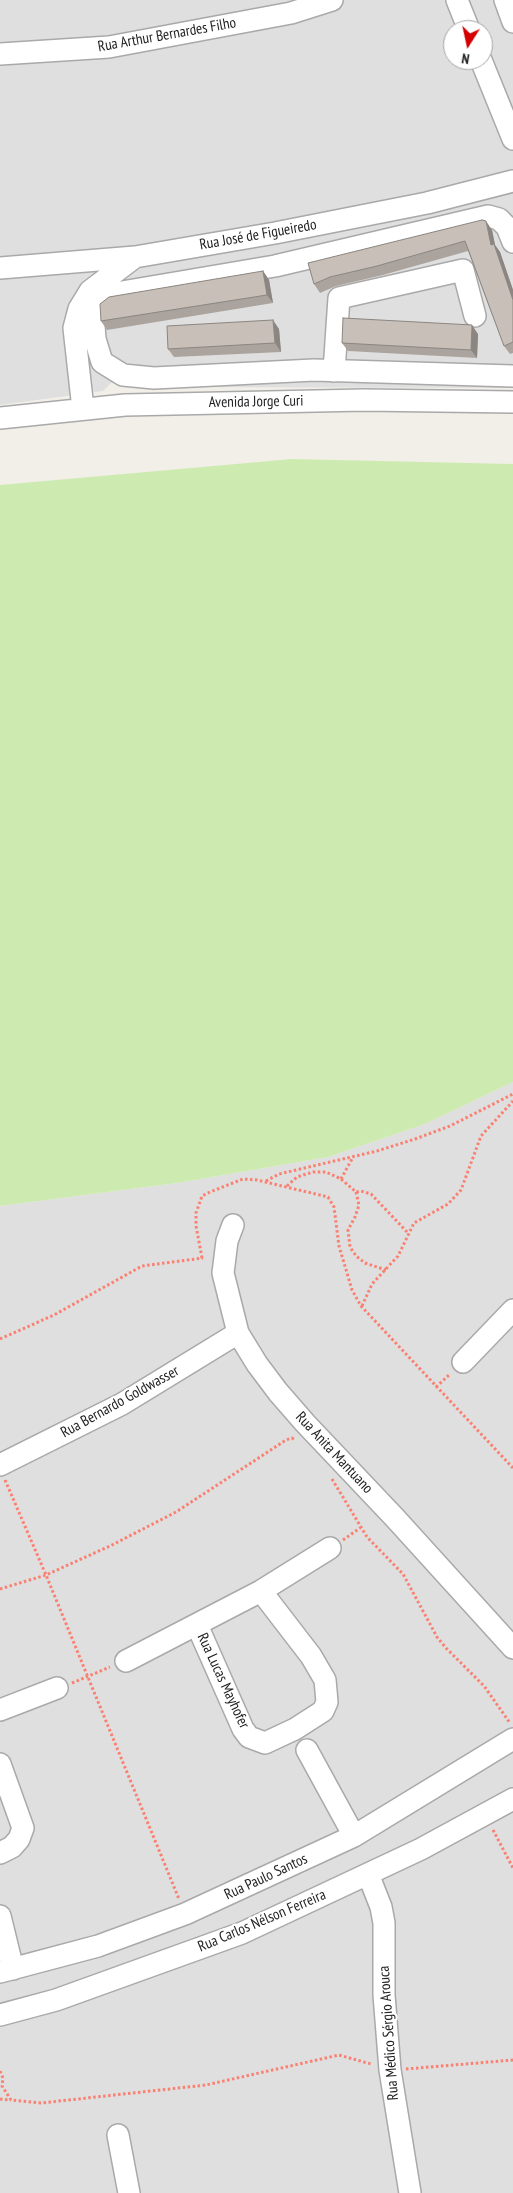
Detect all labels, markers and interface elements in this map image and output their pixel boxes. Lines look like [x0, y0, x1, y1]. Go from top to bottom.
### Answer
street label: Rua Arthur Bernardes Filho [96, 14, 238, 56]
north arrow [443, 20, 493, 70]
text: N [460, 49, 471, 68]
street label: Rua José de Figueiredo [198, 216, 318, 254]
street label: Avenida Jorge Curi [208, 392, 304, 412]
street label: Rua Bernardo Goldwasser [58, 1362, 182, 1442]
street label: Rua Anita Mantuano [292, 1408, 376, 1498]
street label: Rua Lucas Mayhofer [193, 1630, 253, 1732]
street label: Rua Paulo Santos [222, 1850, 310, 1904]
street label: Rua Carlos Nélson Ferreira [195, 1886, 329, 1956]
street label: Rua Médico Sérgio Arouca [375, 1965, 403, 2101]

